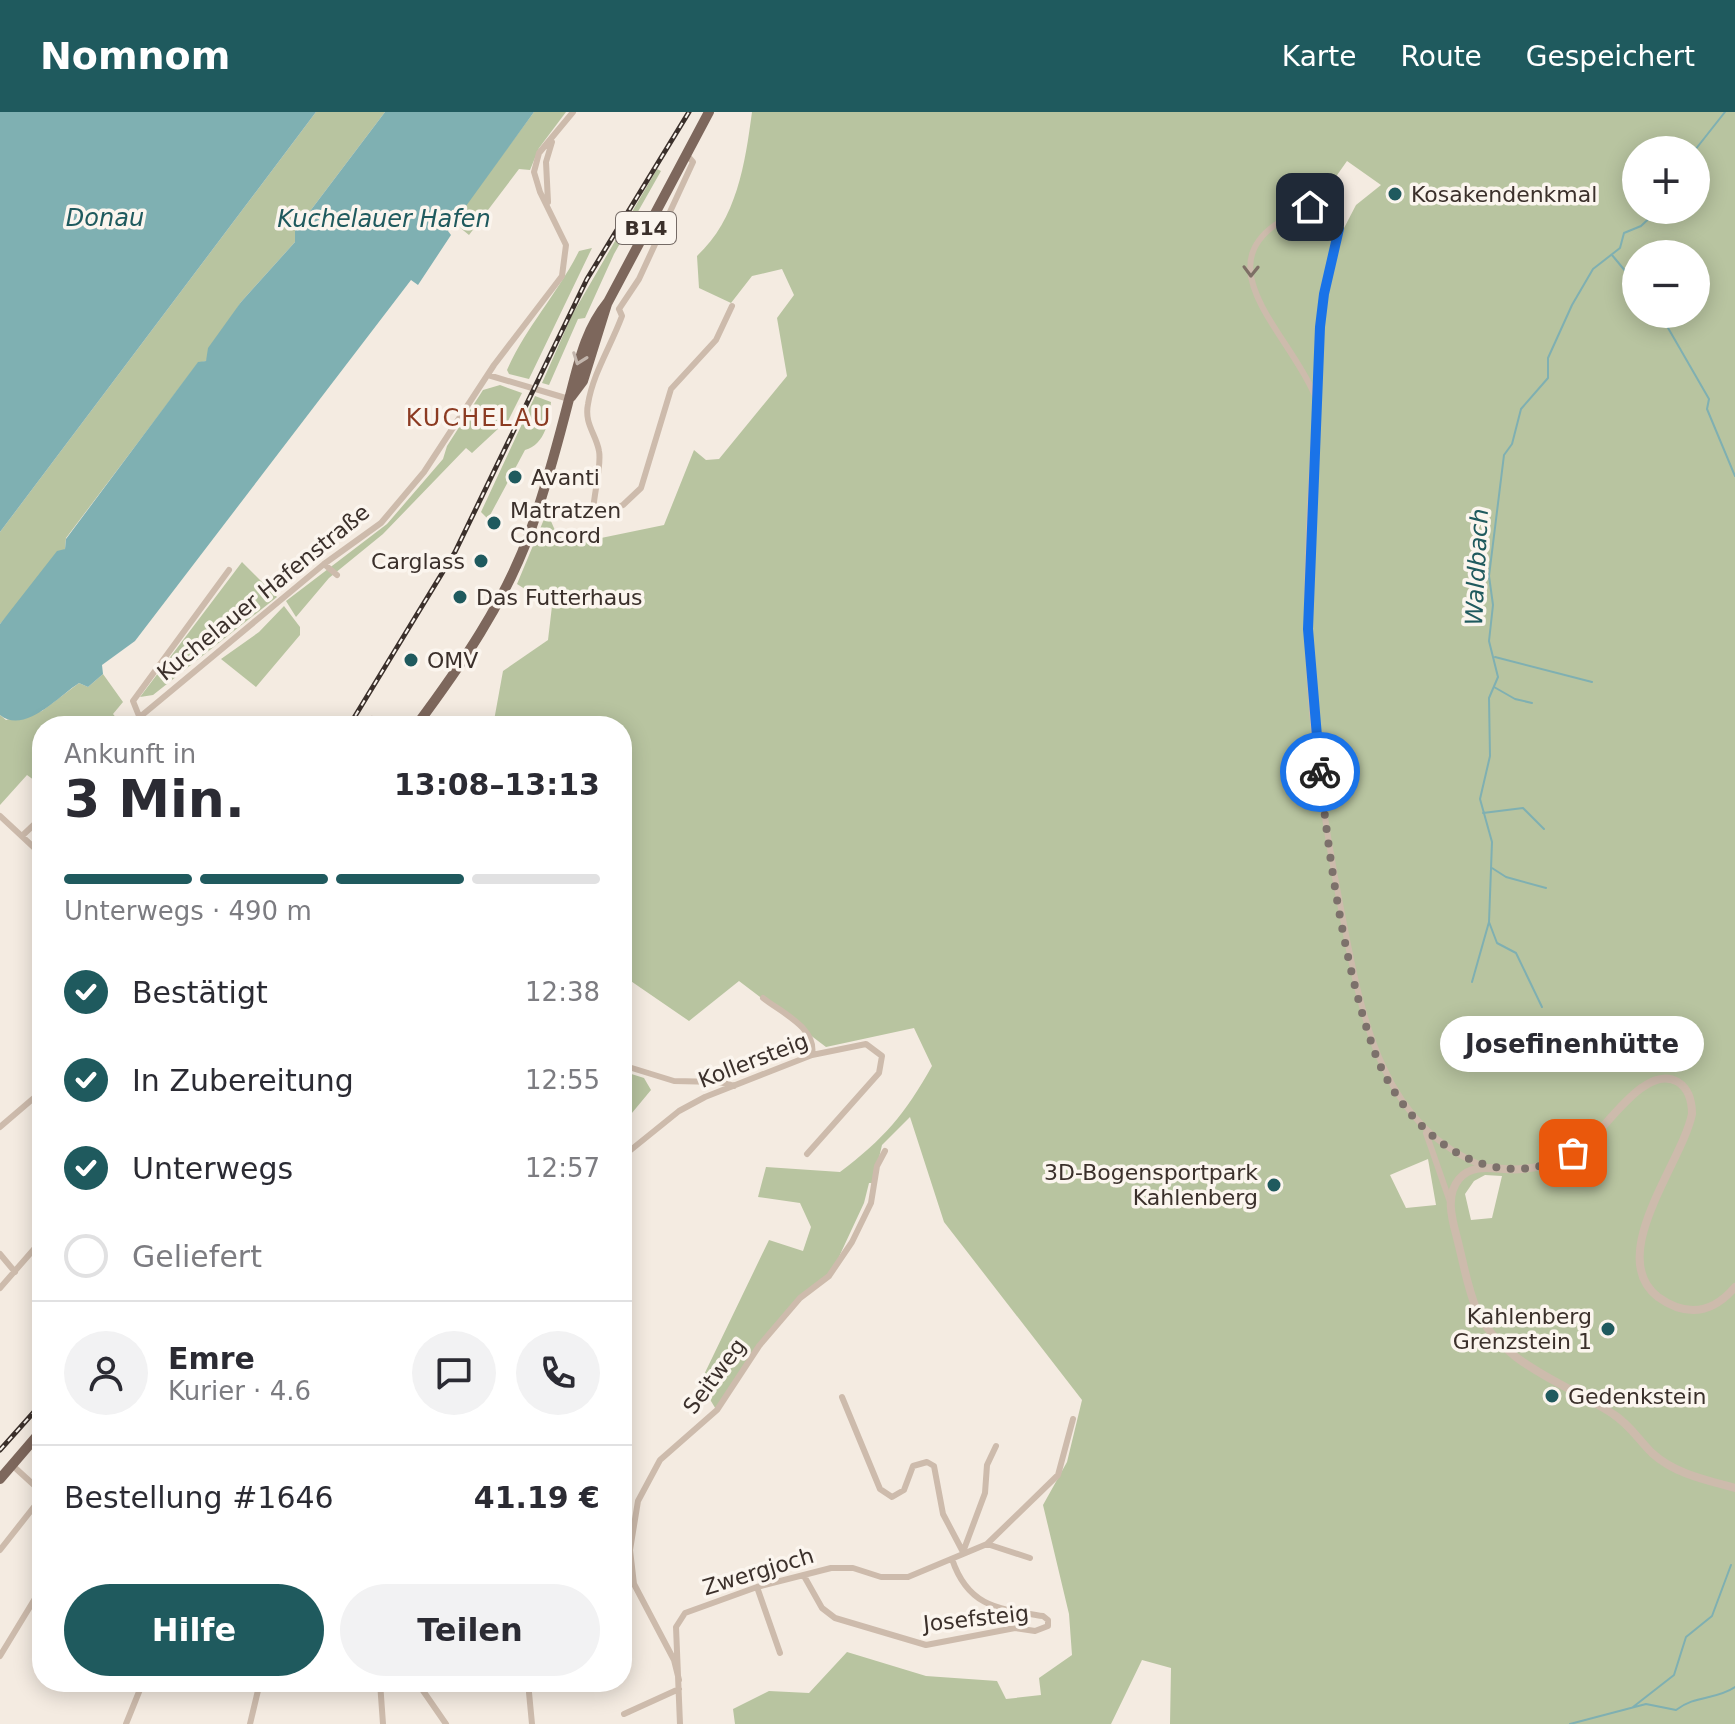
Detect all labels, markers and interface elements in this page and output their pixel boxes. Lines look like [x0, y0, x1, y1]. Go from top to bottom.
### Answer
text: Nomnom [40, 34, 230, 78]
text: Karte [1282, 40, 1357, 73]
text: Route [1401, 40, 1482, 73]
text: Gespeichert [1526, 40, 1695, 73]
map controls [1622, 136, 1710, 328]
button: + [1622, 136, 1710, 224]
pin [1276, 173, 1344, 241]
place label: Kosakendenkmal [1411, 182, 1597, 207]
icon: home [1288, 185, 1332, 229]
marker: Kosakendenkmal [1386, 185, 1404, 203]
water label: Donau [66, 204, 144, 232]
water label: Kuchelauer Hafen [277, 205, 491, 233]
road number: B14 [616, 212, 676, 244]
button: − [1622, 240, 1710, 328]
one-way arrow [1242, 265, 1260, 278]
one-way arrow [572, 351, 588, 365]
district label: KUCHELAU [406, 404, 552, 432]
place label: Avanti [531, 465, 600, 490]
marker: Avanti [506, 468, 524, 486]
place label: Matratzen Concord [510, 498, 621, 548]
street label: Kuchelauer Hafenstraße [152, 499, 374, 686]
water label: Waldbach [1460, 508, 1494, 626]
marker: Matratzen Concord [485, 514, 503, 532]
place label: Carglass [371, 549, 465, 574]
marker: Carglass [472, 552, 490, 570]
place label: Das Futterhaus [476, 585, 643, 610]
marker: Das Futterhaus [451, 588, 469, 606]
place label: OMV [427, 648, 478, 673]
marker: OMV [402, 651, 420, 669]
courier [1280, 732, 1360, 812]
text: Ankunft in [64, 739, 196, 769]
icon: bike [1298, 750, 1342, 794]
text: 13:08–13:13 [394, 767, 600, 802]
text: 3 Min. [64, 769, 245, 829]
text: Unterwegs · 490 m [64, 896, 312, 926]
icon: check [64, 970, 108, 1014]
text: Bestätigt [132, 975, 268, 1010]
text: 12:38 [525, 977, 600, 1007]
callout: Josefinenhütte [1441, 1017, 1705, 1073]
street label: Kollersteig [695, 1028, 811, 1093]
text: Josefinenhütte [1465, 1029, 1679, 1059]
icon: check [64, 1058, 108, 1102]
text: In Zubereitung [132, 1063, 354, 1098]
text: 12:55 [525, 1065, 600, 1095]
pin [1539, 1119, 1607, 1187]
icon: bag [1551, 1131, 1595, 1175]
icon: check [64, 1146, 108, 1190]
text: Unterwegs [132, 1151, 293, 1186]
text: 12:57 [525, 1153, 600, 1183]
place label: 3D-Bogensportpark Kahlenberg [1044, 1160, 1258, 1210]
marker: 3D-Bogensportpark Kahlenberg [1265, 1176, 1283, 1194]
text: Geliefert [132, 1239, 262, 1274]
place label: Kahlenberg Grenzstein 1 [1453, 1304, 1592, 1354]
marker: Kahlenberg Grenzstein 1 [1599, 1320, 1617, 1338]
button: person [64, 1331, 148, 1415]
button: chat [412, 1331, 496, 1415]
button: phone [516, 1331, 600, 1415]
street label: Seitweg [678, 1334, 751, 1419]
text: Emre [168, 1341, 255, 1376]
text: Kurier · 4.6 [168, 1376, 311, 1406]
place label: Gedenkstein [1568, 1384, 1706, 1409]
marker: Gedenkstein [1543, 1387, 1561, 1405]
text: Bestellung #1646 [64, 1480, 334, 1515]
text: 41.19 € [474, 1480, 600, 1515]
street label: Zwergjoch [700, 1543, 817, 1600]
button: Hilfe [64, 1584, 324, 1676]
button: Teilen [340, 1584, 600, 1676]
street label: Josefsteig [920, 1601, 1030, 1637]

